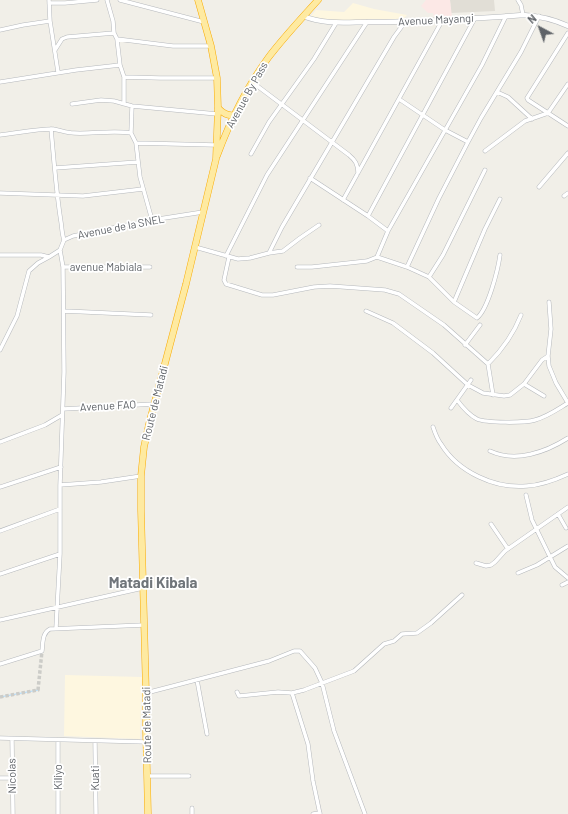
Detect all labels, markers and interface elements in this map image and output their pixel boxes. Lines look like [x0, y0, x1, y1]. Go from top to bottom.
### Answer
north arrow [520, 8, 560, 48]
street label: Avenue Mayangi [398, 11, 474, 29]
text: N [525, 11, 539, 26]
street label: Avenue By Pass [223, 60, 271, 130]
street label: Avenue de la SNEL [76, 212, 166, 242]
street label: avenue Mabiala [70, 260, 142, 274]
street label: Route de Matadi [139, 364, 171, 442]
street label: Avenue FAO [80, 398, 136, 414]
district label: Matadi Kibala [109, 574, 197, 592]
street label: Route de Matadi [140, 687, 154, 763]
street label: Nicolas [5, 758, 19, 794]
street label: Kiliyo [51, 764, 65, 790]
street label: Kuati [88, 765, 102, 791]

